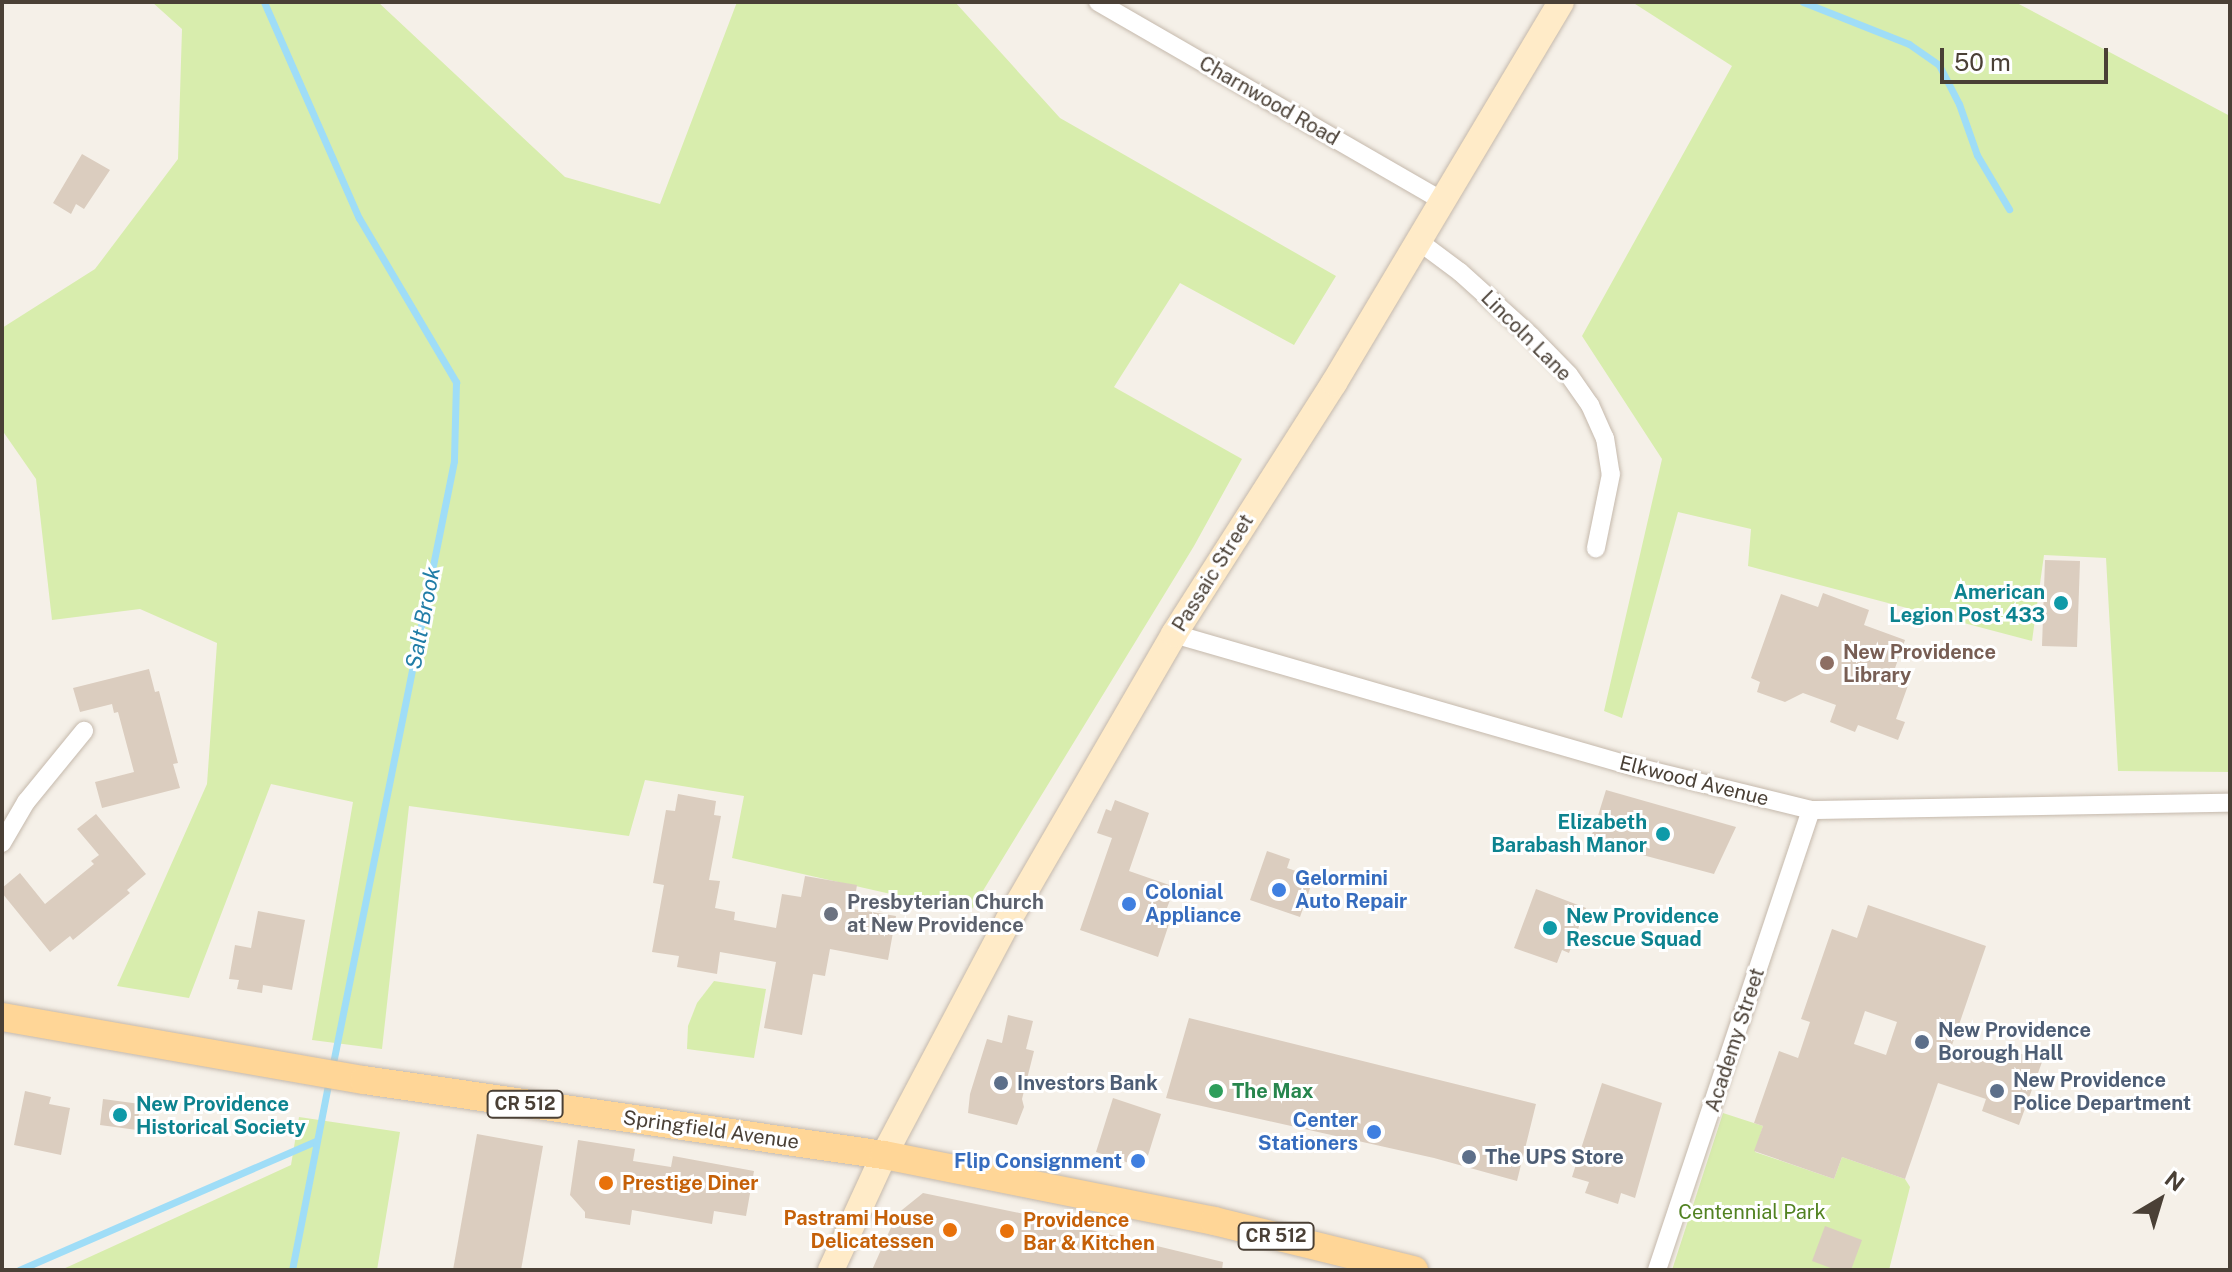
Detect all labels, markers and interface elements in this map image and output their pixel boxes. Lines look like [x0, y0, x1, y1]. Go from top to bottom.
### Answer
scale bar [1944, 32, 2112, 82]
text: 50 m [1954, 48, 2011, 76]
street label: Charnwood Road [1195, 51, 1343, 151]
street label: Lincoln Lane [1476, 286, 1576, 386]
street label: Passaic Street [1167, 510, 1259, 636]
water label: Salt Brook [400, 565, 446, 671]
place label: American Legion Post 433 [1889, 580, 2045, 627]
marker: American Legion Post 433 [2052, 594, 2070, 612]
place label: New Providence Library [1843, 640, 1996, 687]
marker: New Providence Library [1818, 654, 1836, 672]
street label: Elkwood Avenue [1617, 751, 1771, 811]
place label: Elizabeth Barabash Manor [1491, 810, 1647, 857]
marker: Elizabeth Barabash Manor [1654, 825, 1672, 843]
place label: Gelormini Auto Repair [1295, 866, 1407, 913]
place label: Colonial Appliance [1145, 880, 1241, 927]
marker: Gelormini Auto Repair [1270, 881, 1288, 899]
place label: Presbyterian Church at New Providence [847, 890, 1044, 937]
marker: Colonial Appliance [1120, 895, 1138, 913]
place label: New Providence Rescue Squad [1566, 904, 1719, 951]
marker: Presbyterian Church at New Providence [822, 905, 840, 923]
marker: New Providence Rescue Squad [1541, 919, 1559, 937]
street label: Academy Street [1700, 965, 1770, 1115]
place label: New Providence Borough Hall [1938, 1018, 2091, 1065]
marker: New Providence Borough Hall [1913, 1033, 1931, 1051]
place label: New Providence Police Department [2013, 1068, 2191, 1115]
place label: Investors Bank [1017, 1071, 1158, 1095]
marker: Investors Bank [992, 1074, 1010, 1092]
place label: The Max [1232, 1079, 1313, 1103]
marker: The Max [1207, 1082, 1225, 1100]
marker: New Providence Police Department [1988, 1082, 2006, 1100]
road number: CR 512 [485, 1090, 565, 1118]
place label: New Providence Historical Society [136, 1092, 306, 1139]
marker: New Providence Historical Society [111, 1106, 129, 1124]
street label: Springfield Avenue [621, 1106, 801, 1154]
place label: Center Stationers [1258, 1108, 1358, 1155]
marker: Center Stationers [1365, 1123, 1383, 1141]
place label: The UPS Store [1485, 1145, 1624, 1169]
marker: The UPS Store [1460, 1148, 1478, 1166]
place label: Flip Consignment [954, 1149, 1122, 1173]
marker: Flip Consignment [1129, 1152, 1147, 1170]
north arrow [2120, 1160, 2200, 1240]
text: N [2160, 1166, 2190, 1197]
place label: Prestige Diner [622, 1171, 759, 1195]
marker: Prestige Diner [597, 1174, 615, 1192]
park label: Centennial Park [1678, 1200, 1826, 1224]
place label: Pastrami House Delicatessen [784, 1206, 934, 1253]
place label: Providence Bar & Kitchen [1023, 1208, 1155, 1255]
marker: Pastrami House Delicatessen [941, 1221, 959, 1239]
marker: Providence Bar & Kitchen [998, 1222, 1016, 1240]
road number: CR 512 [1236, 1222, 1316, 1250]

